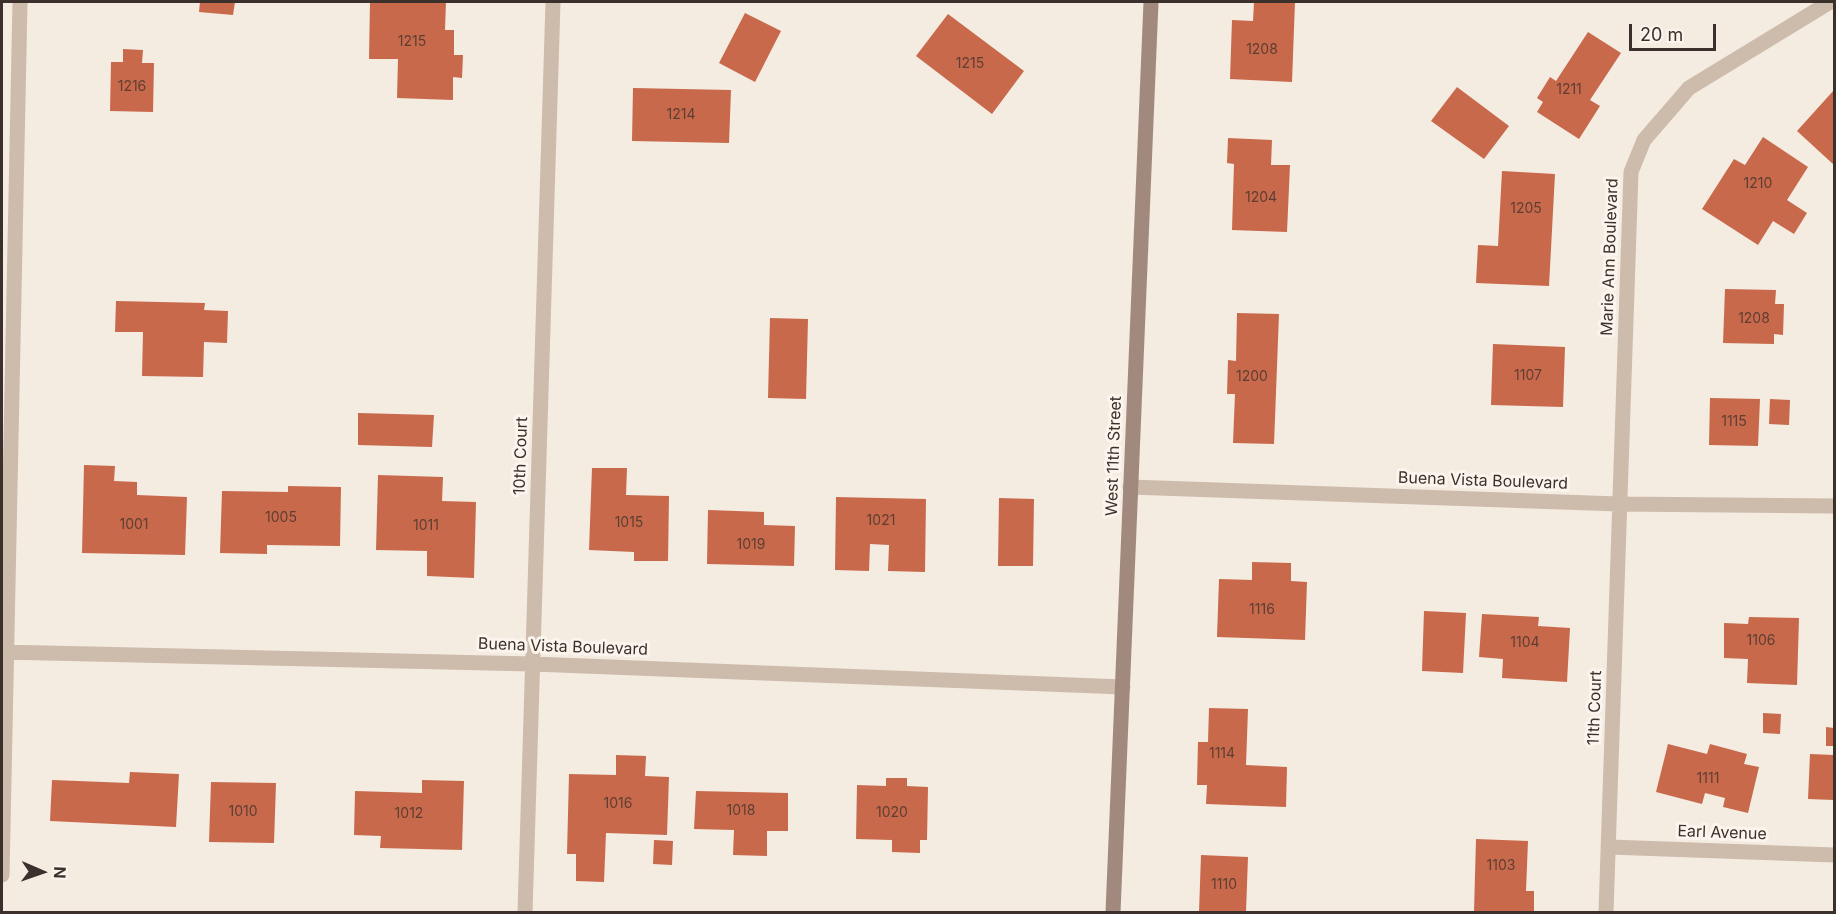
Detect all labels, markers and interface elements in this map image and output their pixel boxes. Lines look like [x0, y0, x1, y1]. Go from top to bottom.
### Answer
scale bar [1632, 12, 1719, 50]
text: 20 m [1640, 24, 1683, 45]
house number: 1215 [398, 34, 426, 50]
house number: 1208 [1246, 42, 1278, 58]
house number: 1215 [956, 56, 984, 72]
house number: 1216 [118, 79, 146, 95]
house number: 1211 [1556, 82, 1582, 98]
house number: 1214 [667, 107, 695, 123]
house number: 1210 [1744, 176, 1772, 192]
street label: Marie Ann Boulevard [1598, 178, 1622, 336]
house number: 1204 [1245, 190, 1277, 206]
house number: 1205 [1510, 201, 1542, 217]
house number: 1208 [1738, 311, 1770, 327]
house number: 1107 [1514, 368, 1542, 384]
house number: 1200 [1236, 369, 1268, 385]
street label: West 11th Street [1102, 396, 1126, 516]
house number: 1115 [1721, 414, 1747, 430]
street label: 10th Court [510, 417, 532, 495]
street label: Buena Vista Boulevard [1398, 468, 1568, 494]
house number: 1005 [265, 510, 297, 526]
house number: 1021 [867, 513, 895, 529]
house number: 1015 [615, 515, 643, 531]
house number: 1001 [119, 517, 149, 533]
house number: 1011 [413, 518, 439, 534]
house number: 1019 [737, 537, 765, 553]
house number: 1116 [1249, 602, 1275, 618]
house number: 1106 [1747, 633, 1775, 649]
street label: Buena Vista Boulevard [478, 634, 648, 660]
house number: 1104 [1510, 635, 1540, 651]
street label: 11th Court [1584, 670, 1606, 746]
house number: 1114 [1209, 746, 1235, 762]
house number: 1111 [1697, 771, 1719, 787]
house number: 1016 [604, 796, 632, 812]
house number: 1018 [727, 803, 755, 819]
house number: 1010 [228, 804, 258, 820]
house number: 1020 [876, 805, 908, 821]
house number: 1012 [395, 806, 423, 822]
street label: Earl Avenue [1677, 822, 1767, 844]
north arrow [12, 842, 72, 902]
house number: 1103 [1487, 858, 1515, 874]
text: N [50, 866, 70, 879]
house number: 1110 [1211, 877, 1237, 893]

